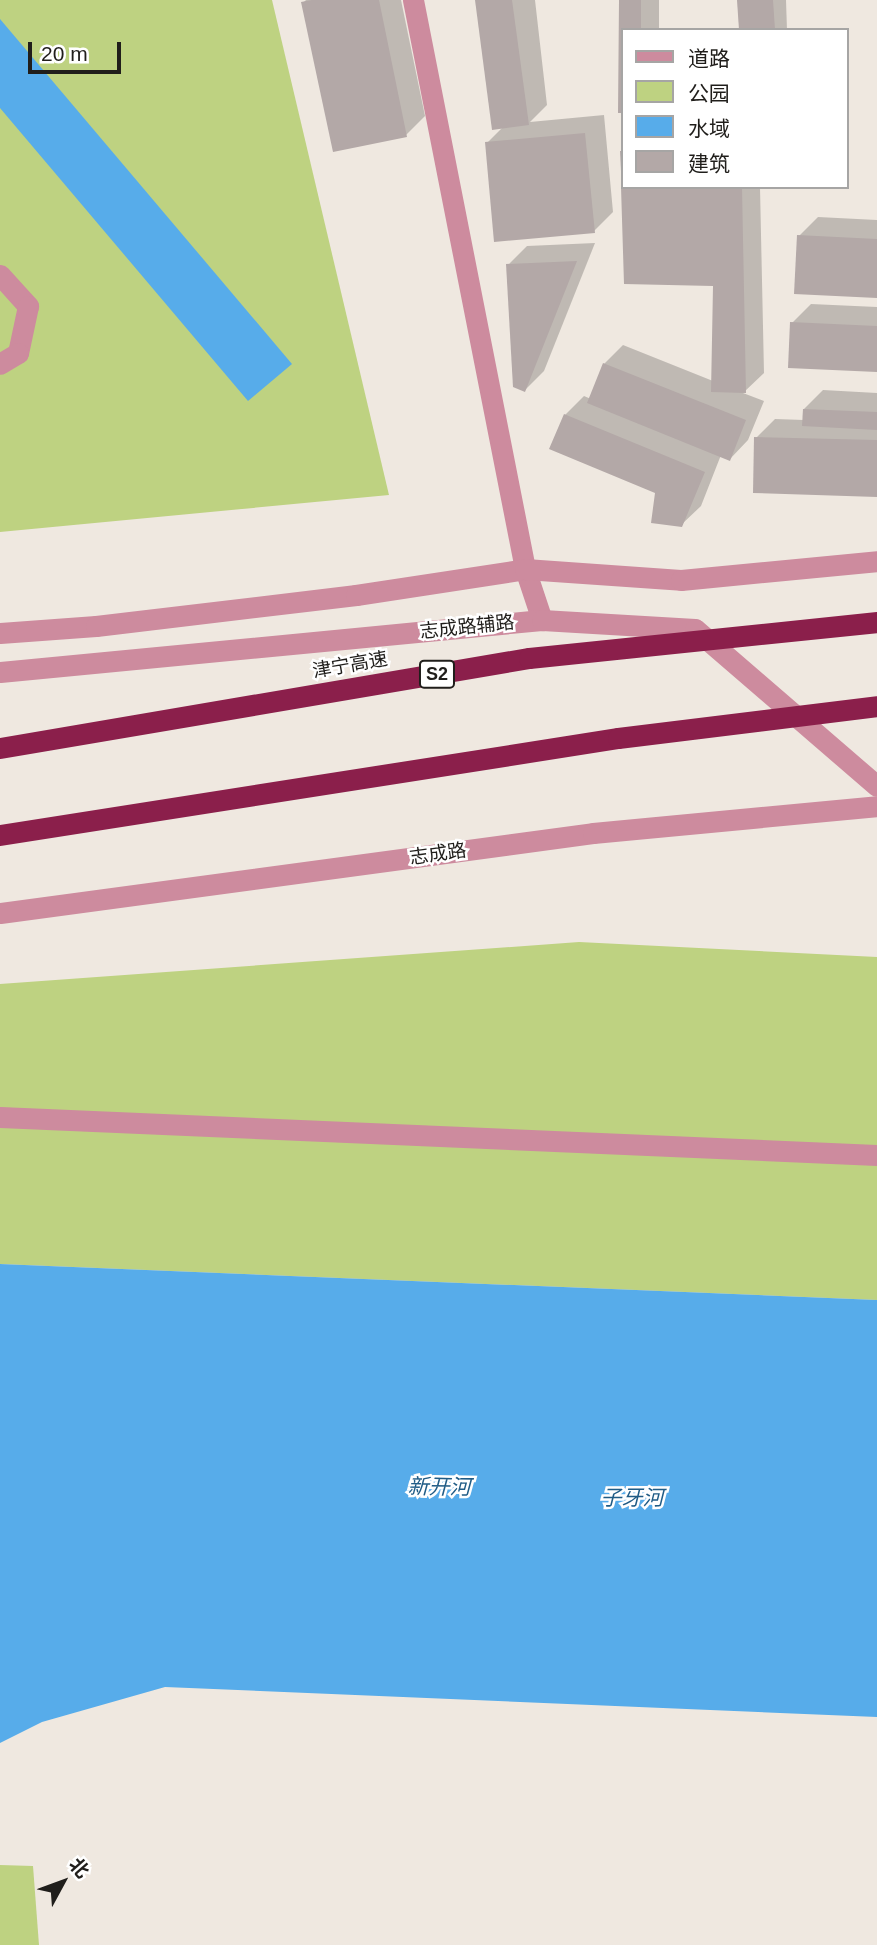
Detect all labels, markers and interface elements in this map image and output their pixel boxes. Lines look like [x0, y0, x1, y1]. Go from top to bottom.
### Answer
scale bar [32, 28, 124, 72]
legend [622, 28, 849, 189]
text: 20 m [41, 42, 88, 65]
text: 道路 [688, 47, 730, 70]
text: 公园 [688, 82, 730, 105]
text: 水域 [688, 117, 730, 140]
text: 建筑 [688, 152, 730, 175]
street label: 志成路辅路 [419, 611, 515, 643]
street label: 津宁高速 [311, 647, 389, 683]
road number: S2 [418, 660, 456, 688]
street label: 志成路 [408, 839, 468, 869]
water label: 新开河 [407, 1474, 471, 1500]
water label: 子牙河 [601, 1485, 663, 1511]
north arrow [28, 1847, 98, 1917]
text: 北 [65, 1854, 93, 1882]

